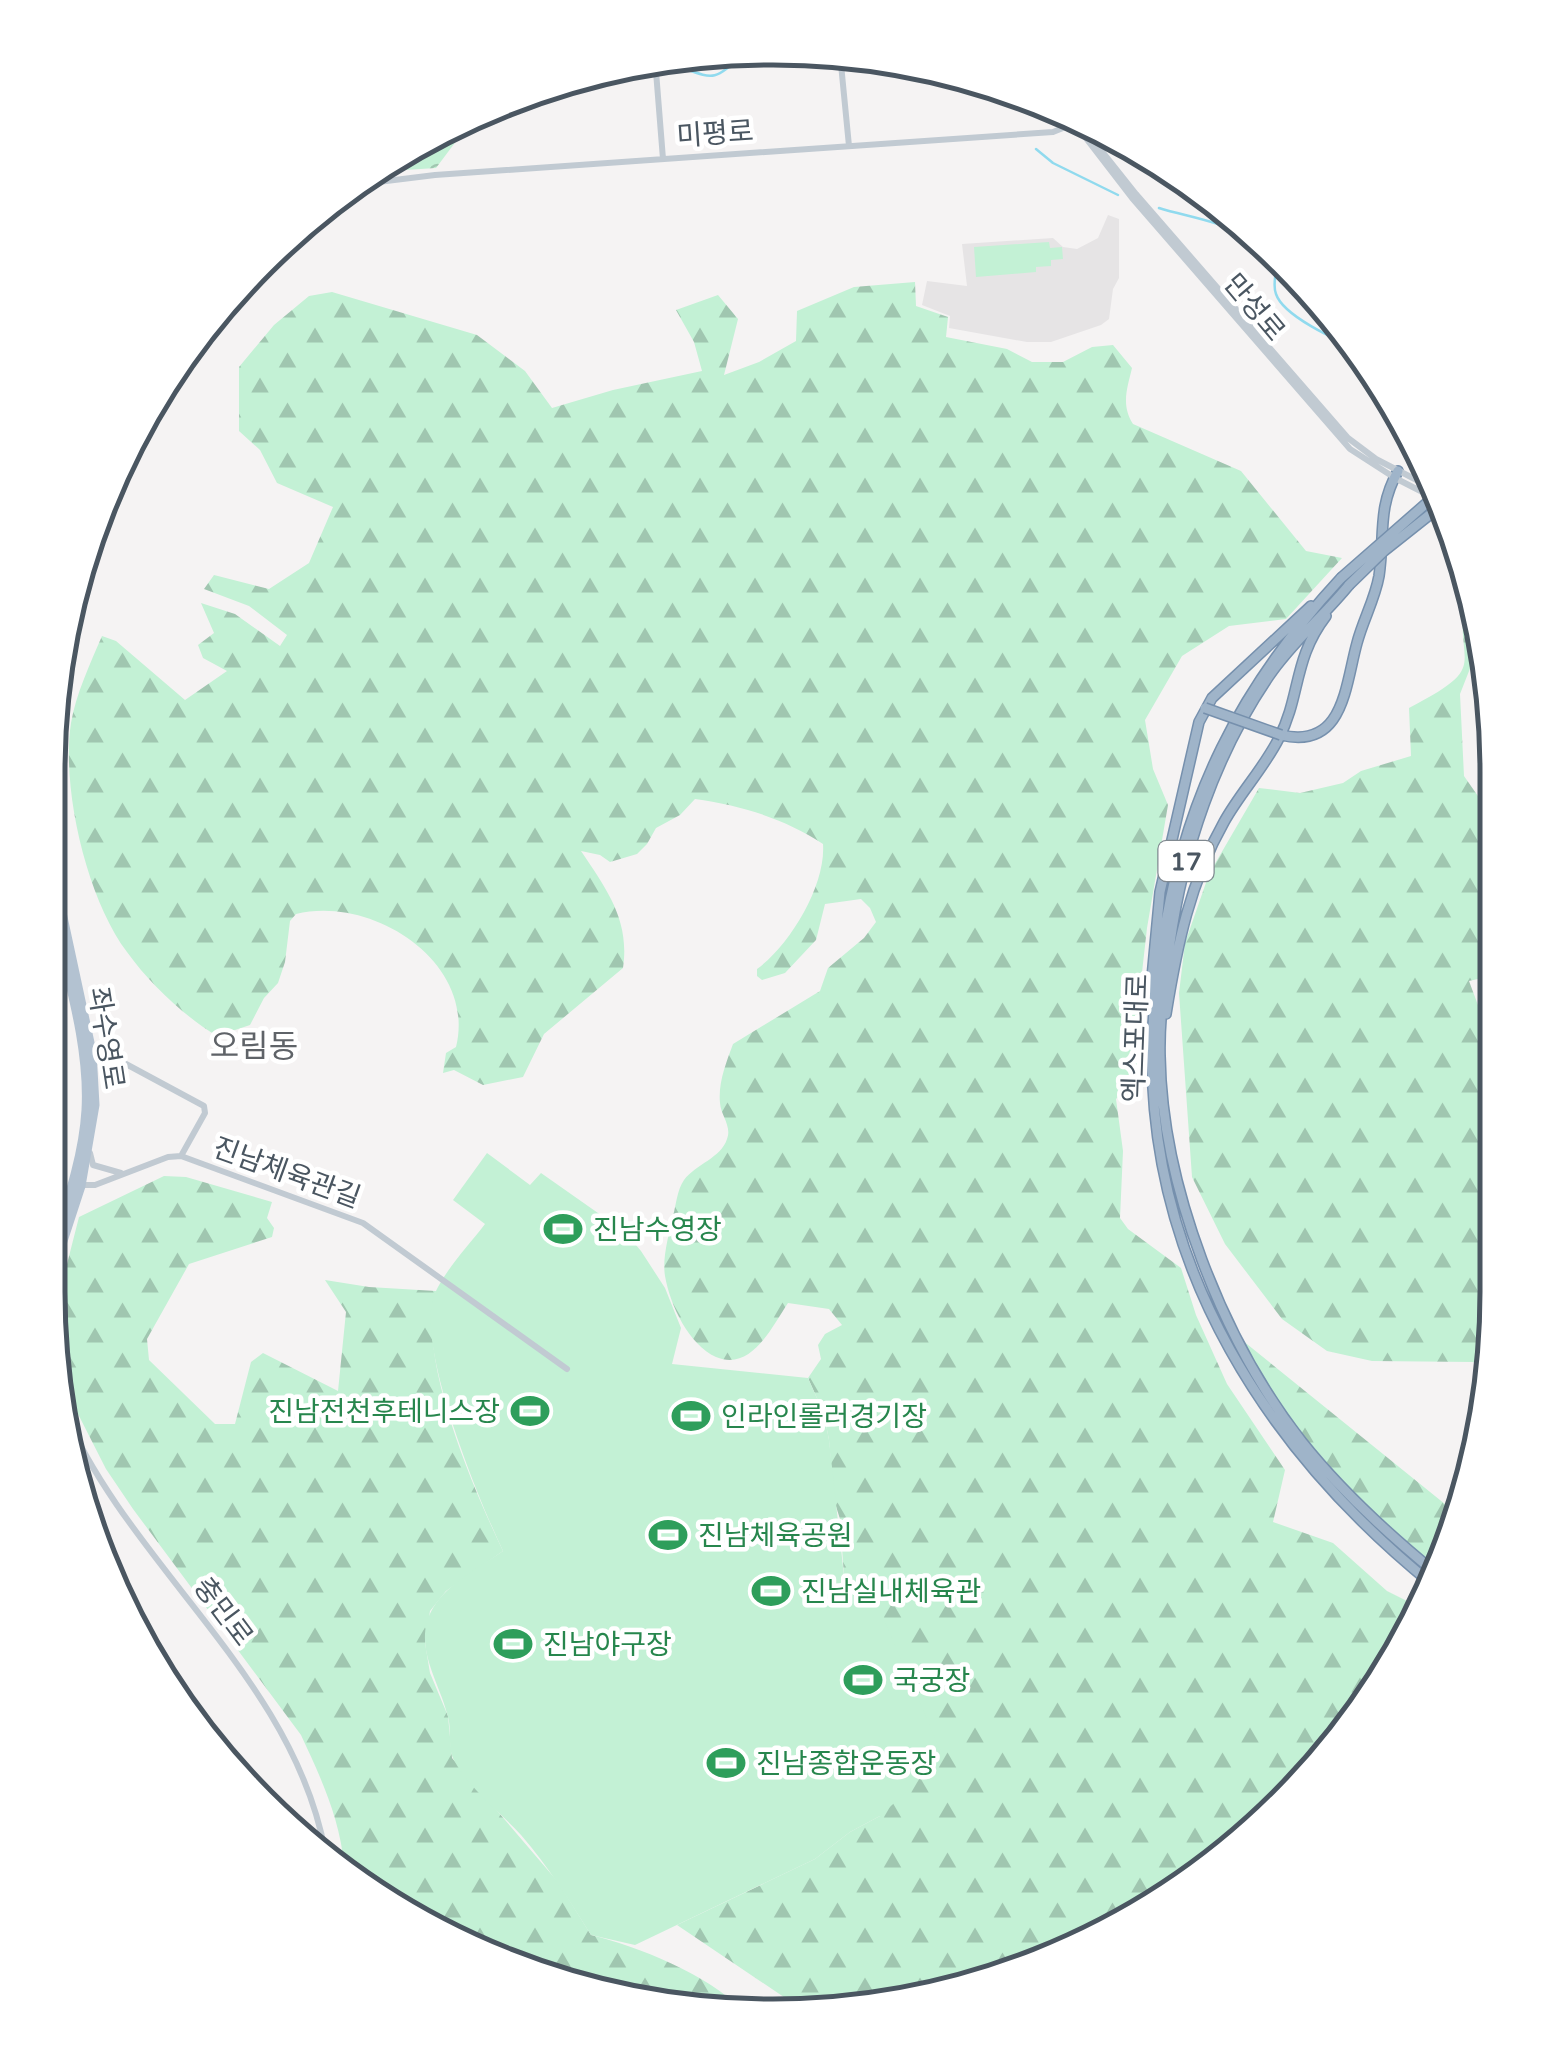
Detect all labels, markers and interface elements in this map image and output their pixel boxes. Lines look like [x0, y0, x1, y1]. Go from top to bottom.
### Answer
street label: 미평로 [675, 114, 755, 154]
street label: 만성로 [1216, 267, 1292, 348]
road number: 17 [1158, 841, 1214, 881]
street label: 엑스포대로 [1117, 973, 1155, 1103]
street label: 좌수영로 [81, 985, 131, 1092]
district label: 오림동 [210, 1028, 298, 1066]
street label: 진남체육관길 [208, 1131, 365, 1215]
sports icon: 진남수영장 [542, 1208, 584, 1250]
place label: 진남수영장 [593, 1213, 722, 1247]
sports icon: 진남전천후테니스장 [509, 1390, 551, 1432]
place label: 진남전천후테니스장 [268, 1395, 500, 1429]
sports icon: 인라인롤러경기장 [670, 1395, 712, 1437]
place label: 인라인롤러경기장 [721, 1400, 927, 1434]
sports icon: 진남체육공원 [647, 1514, 689, 1556]
place label: 진남체육공원 [698, 1519, 853, 1553]
sports icon: 진남실내체육관 [750, 1570, 792, 1612]
street label: 충민로 [186, 1571, 260, 1653]
place label: 진남실내체육관 [801, 1575, 981, 1609]
sports icon: 진남야구장 [492, 1623, 534, 1665]
place label: 진남야구장 [543, 1628, 672, 1662]
sports icon: 국궁장 [842, 1659, 884, 1701]
place label: 국궁장 [893, 1664, 970, 1698]
sports icon: 진남종합운동장 [705, 1742, 747, 1784]
place label: 진남종합운동장 [756, 1747, 936, 1781]

